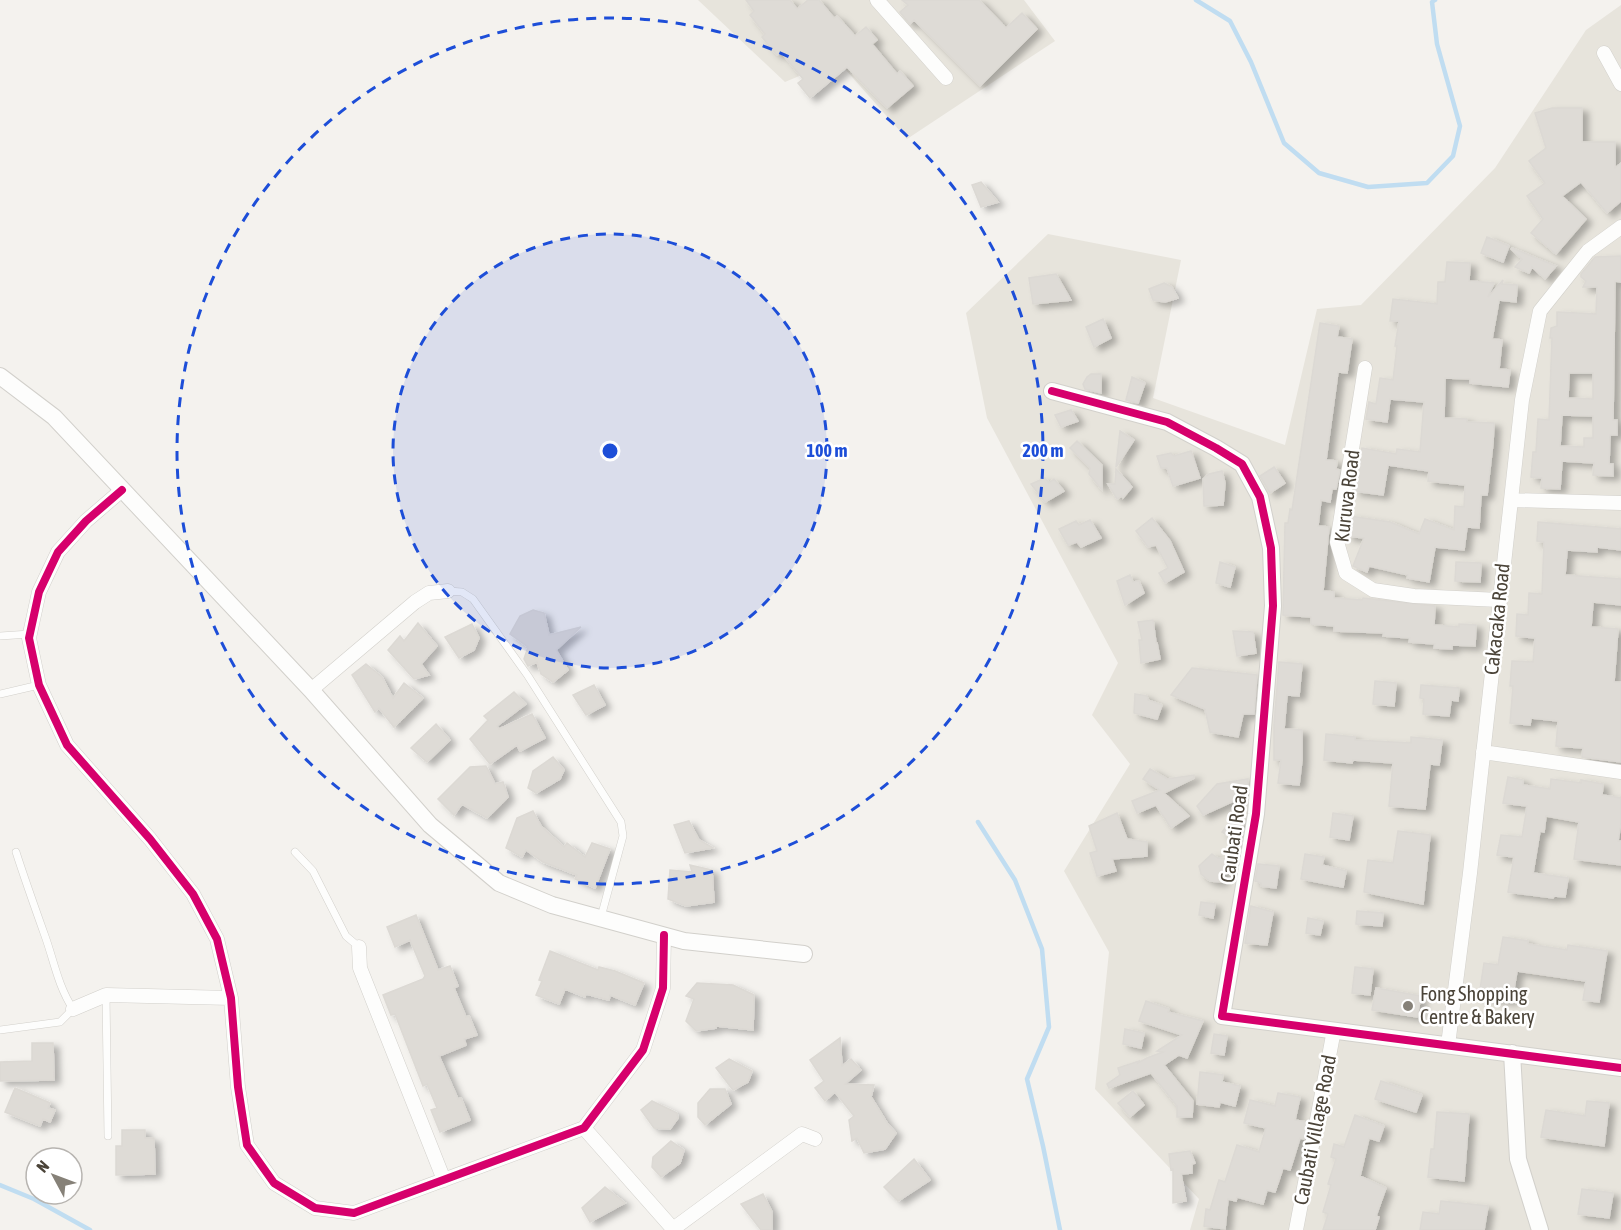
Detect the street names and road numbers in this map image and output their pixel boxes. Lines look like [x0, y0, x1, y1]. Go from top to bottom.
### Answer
street label: Kuruva Road [1329, 448, 1364, 544]
street label: Cakacaka Road [1479, 562, 1514, 676]
street label: Caubati Road [1215, 784, 1252, 884]
street label: Caubati Village Road [1289, 1053, 1340, 1207]

